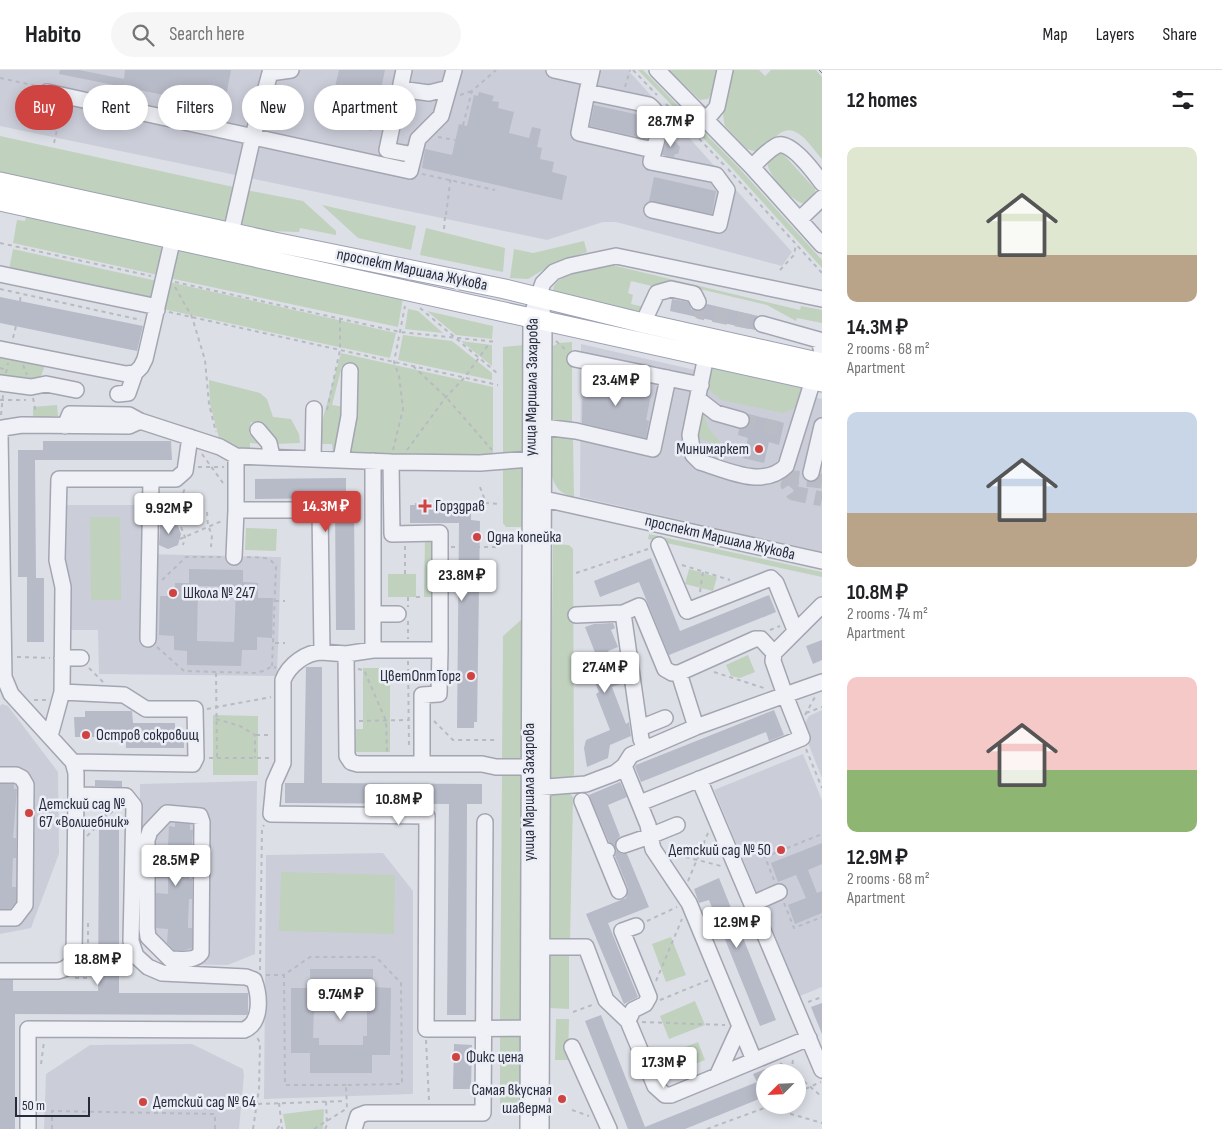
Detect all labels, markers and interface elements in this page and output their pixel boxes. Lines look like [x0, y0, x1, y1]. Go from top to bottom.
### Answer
search box [111, 12, 461, 57]
text: Habito [25, 20, 81, 49]
icon: search [129, 21, 157, 49]
text: Search here [169, 23, 245, 46]
text: Map [1043, 24, 1068, 45]
text: Layers [1096, 24, 1135, 45]
text: Share [1163, 24, 1197, 45]
chip: Buy [15, 85, 73, 130]
chip: Rent [83, 85, 148, 130]
chip: Filters [158, 85, 232, 130]
chip: New [242, 85, 304, 130]
chip: Apartment [314, 85, 416, 130]
icon: filters [1169, 86, 1197, 114]
text: 12 homes [847, 88, 917, 113]
pin: 28.7M ₽ [625, 106, 717, 148]
text: 28.7M ₽ [648, 112, 694, 131]
icon: home [977, 180, 1067, 270]
street label: проспект Маршала Жукова [335, 245, 489, 295]
text: 14.3M ₽ [847, 315, 908, 340]
street label: улица Маршала Захарова [521, 318, 543, 456]
text: 2 rooms · 68 m² [847, 340, 930, 359]
text: Apartment [847, 359, 905, 378]
pin: 23.4M ₽ [570, 364, 662, 407]
text: 23.4M ₽ [592, 371, 640, 390]
place label: Минимаркет [676, 440, 749, 459]
marker: Минимаркет [753, 443, 765, 455]
icon: home [977, 445, 1067, 535]
pin: 14.3M ₽ [280, 490, 372, 533]
pin: 9.92M ₽ [123, 492, 215, 535]
text: 14.3M ₽ [303, 497, 349, 516]
place label: Горздрав [435, 497, 485, 516]
text: 9.92M ₽ [145, 499, 193, 518]
marker: Горздрав [419, 500, 431, 512]
street label: проспект Маршала Жукова [643, 511, 797, 565]
place label: Одна копейка [487, 528, 562, 547]
marker: Одна копейка [471, 531, 483, 543]
pin: 23.8M ₽ [416, 560, 508, 602]
text: 23.8M ₽ [438, 566, 486, 585]
text: 10.8M ₽ [847, 580, 908, 605]
place label: Школа № 247 [183, 584, 256, 603]
marker: Школа № 247 [167, 587, 179, 599]
text: 2 rooms · 74 m² [847, 605, 928, 624]
text: Apartment [847, 624, 905, 643]
pin: 27.4M ₽ [559, 652, 651, 694]
text: 27.4M ₽ [582, 658, 628, 677]
place label: ЦветОптТорг [380, 667, 461, 686]
marker: ЦветОптТорг [465, 670, 477, 682]
icon: home [977, 710, 1067, 800]
street label: улица Маршала Захарова [520, 723, 539, 861]
place label: Остров сокровищ [96, 726, 199, 745]
marker: Остров сокровищ [80, 729, 92, 741]
pin: 10.8M ₽ [353, 784, 445, 826]
text: 10.8M ₽ [376, 790, 422, 809]
place label: Детский сад № 67 «Волшебник» [39, 795, 130, 832]
marker: Детский сад № 67 «Волшебник» [23, 807, 35, 819]
place label: Детский сад № 50 [669, 841, 771, 860]
pin: 28.5M ₽ [130, 844, 222, 887]
marker: Детский сад № 50 [775, 844, 787, 856]
text: 12.9M ₽ [847, 845, 908, 870]
text: 28.5M ₽ [152, 851, 200, 870]
text: 2 rooms · 68 m² [847, 870, 930, 889]
text: Apartment [847, 889, 905, 908]
pin: 12.9M ₽ [691, 906, 783, 949]
text: 12.9M ₽ [714, 913, 760, 932]
pin: 18.8M ₽ [52, 944, 144, 986]
text: 18.8M ₽ [75, 950, 121, 969]
pin: 9.74M ₽ [295, 978, 387, 1021]
text: 9.74M ₽ [318, 985, 364, 1004]
pin: 17.3M ₽ [618, 1046, 710, 1089]
place label: Фикс цена [466, 1048, 524, 1067]
marker: Фикс цена [450, 1051, 462, 1063]
text: 17.3M ₽ [642, 1053, 686, 1072]
north arrow [756, 1064, 806, 1114]
map controls [756, 1064, 806, 1114]
place label: Самая вкусная шаверма [471, 1081, 552, 1118]
place label: Детский сад № 64 [153, 1093, 256, 1112]
marker: Самая вкусная шаверма [556, 1093, 568, 1105]
scale bar [15, 1094, 90, 1117]
marker: Детский сад № 64 [137, 1096, 149, 1108]
text: 50 m [22, 1097, 45, 1114]

